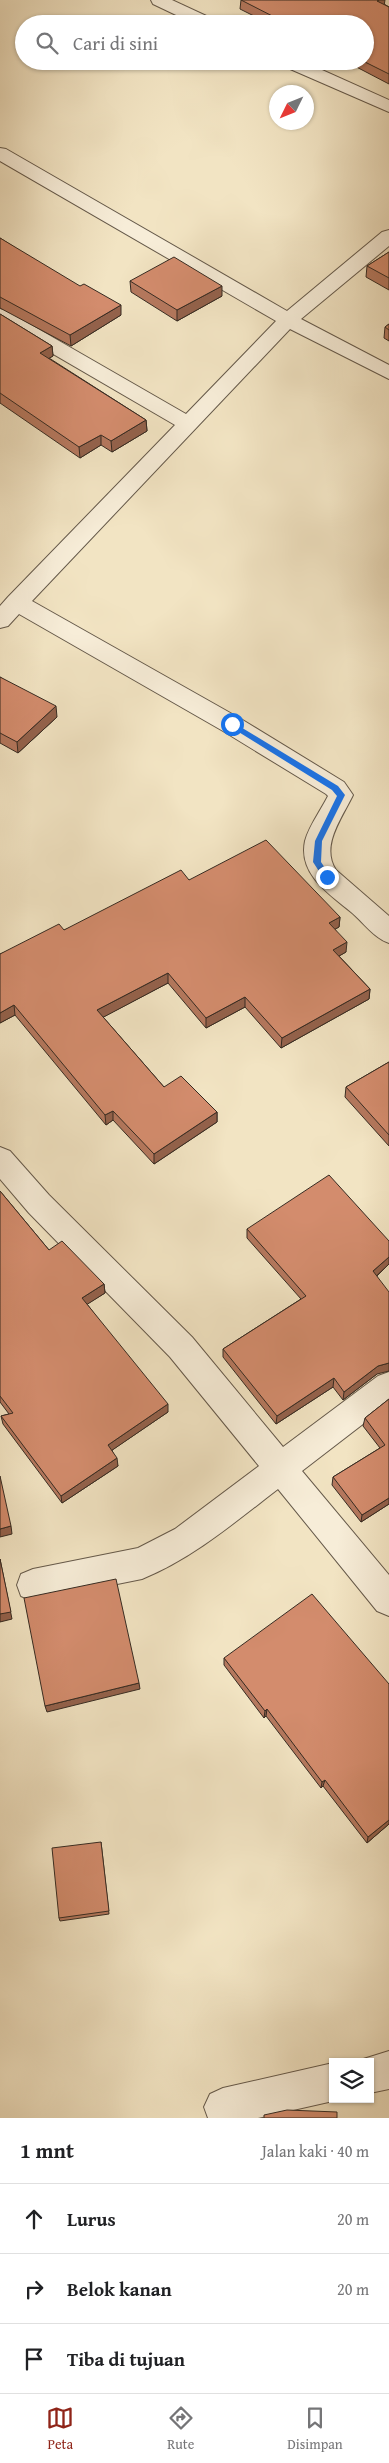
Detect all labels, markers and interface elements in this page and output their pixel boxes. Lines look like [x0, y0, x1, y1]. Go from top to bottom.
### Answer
search box [15, 15, 374, 70]
icon: search [33, 29, 61, 57]
text: Cari di sini [73, 29, 158, 57]
north arrow [269, 85, 314, 130]
route start [221, 713, 244, 736]
route end [316, 866, 339, 889]
map controls [329, 2058, 374, 2103]
button: layers [329, 2058, 374, 2103]
text: 1 mnt [20, 2135, 74, 2166]
text: Jalan kaki · 40 m [262, 2139, 369, 2163]
icon: ahead [20, 2205, 48, 2233]
text: Lurus [67, 2205, 116, 2233]
text: 20 m [337, 2207, 369, 2231]
icon: right [20, 2275, 48, 2303]
text: Belok kanan [67, 2275, 172, 2303]
text: 20 m [337, 2277, 369, 2301]
icon: arrive [20, 2345, 48, 2373]
text: Tiba di tujuan [67, 2345, 185, 2373]
tab: Peta [46, 2404, 74, 2454]
tab: Rute [167, 2404, 195, 2454]
tab: Disimpan [287, 2404, 343, 2454]

